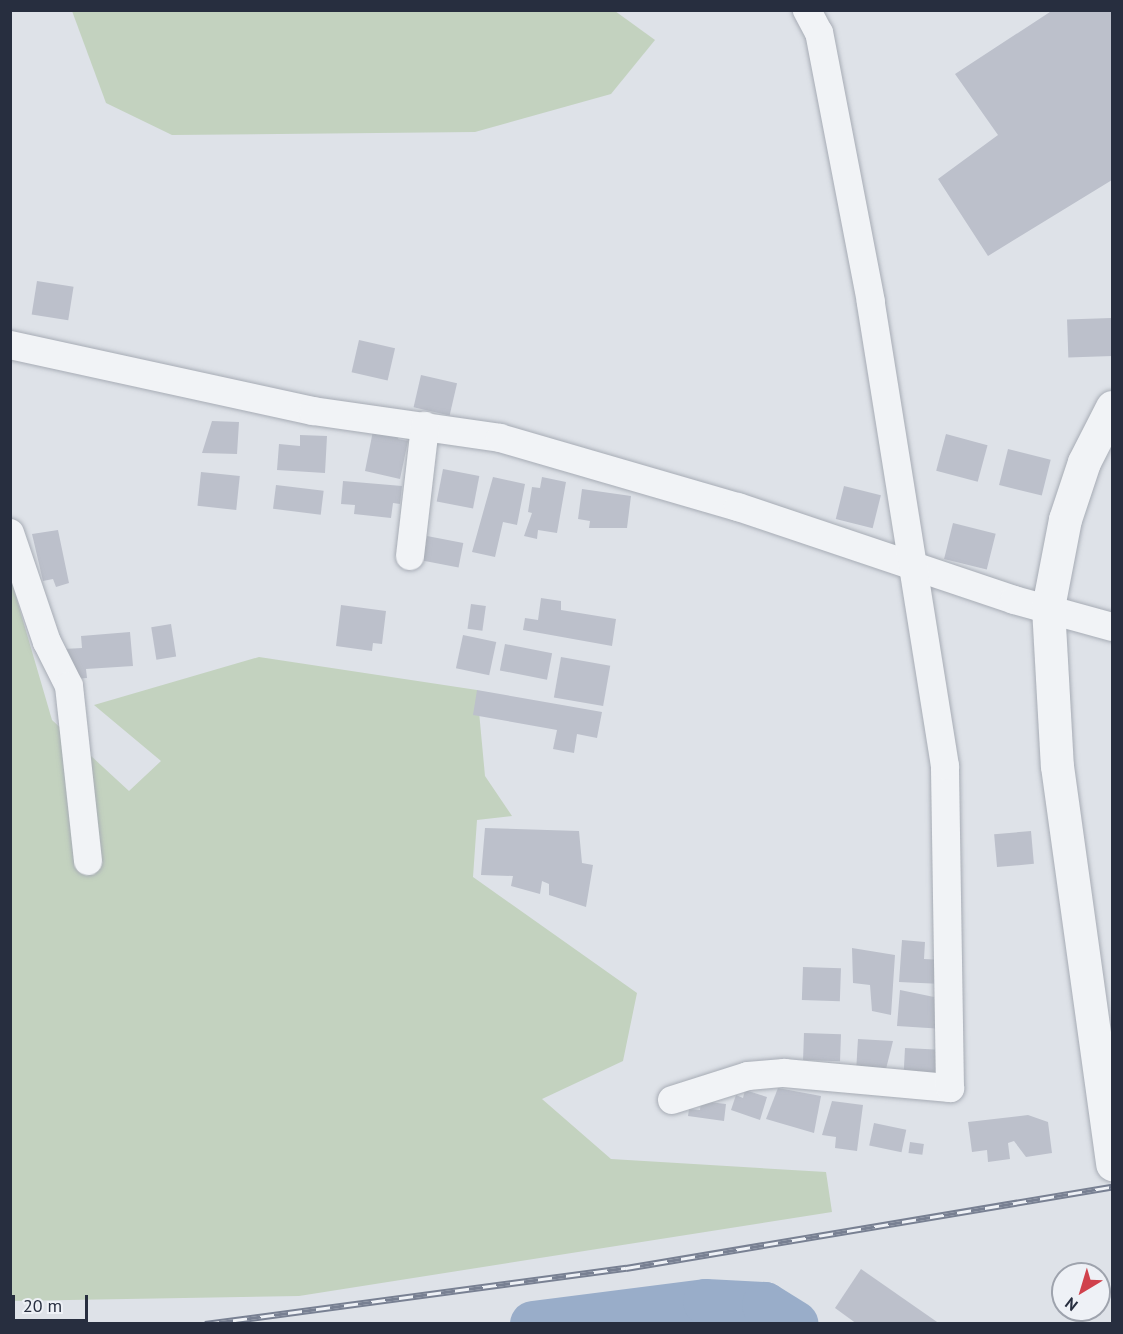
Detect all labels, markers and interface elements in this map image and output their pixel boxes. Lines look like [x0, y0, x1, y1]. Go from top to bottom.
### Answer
north arrow [1051, 1262, 1111, 1322]
scale bar [15, 1283, 92, 1321]
text: N [1061, 1293, 1081, 1316]
text: 20 m [23, 1294, 62, 1317]

